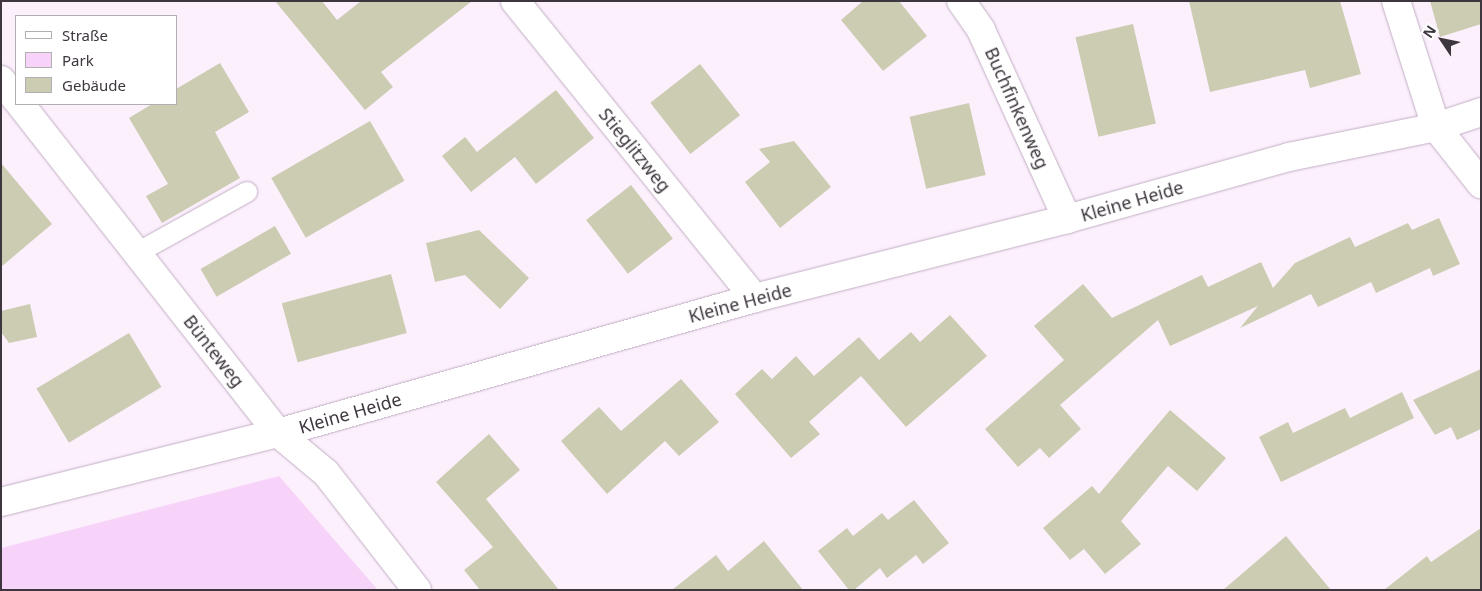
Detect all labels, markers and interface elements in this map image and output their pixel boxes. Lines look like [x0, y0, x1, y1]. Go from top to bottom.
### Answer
legend [15, 15, 178, 105]
north arrow [1417, 15, 1467, 65]
text: N [1418, 21, 1440, 41]
text: Straße [62, 25, 108, 45]
street label: Buchfinkenweg [981, 44, 1053, 172]
text: Park [62, 50, 94, 70]
text: Gebäude [62, 75, 126, 95]
street label: Stieglitzweg [595, 104, 675, 196]
street label: Kleine Heide [1078, 176, 1186, 226]
street label: Kleine Heide [686, 279, 794, 327]
street label: Bünteweg [179, 311, 249, 391]
street label: Kleine Heide [296, 388, 404, 438]

